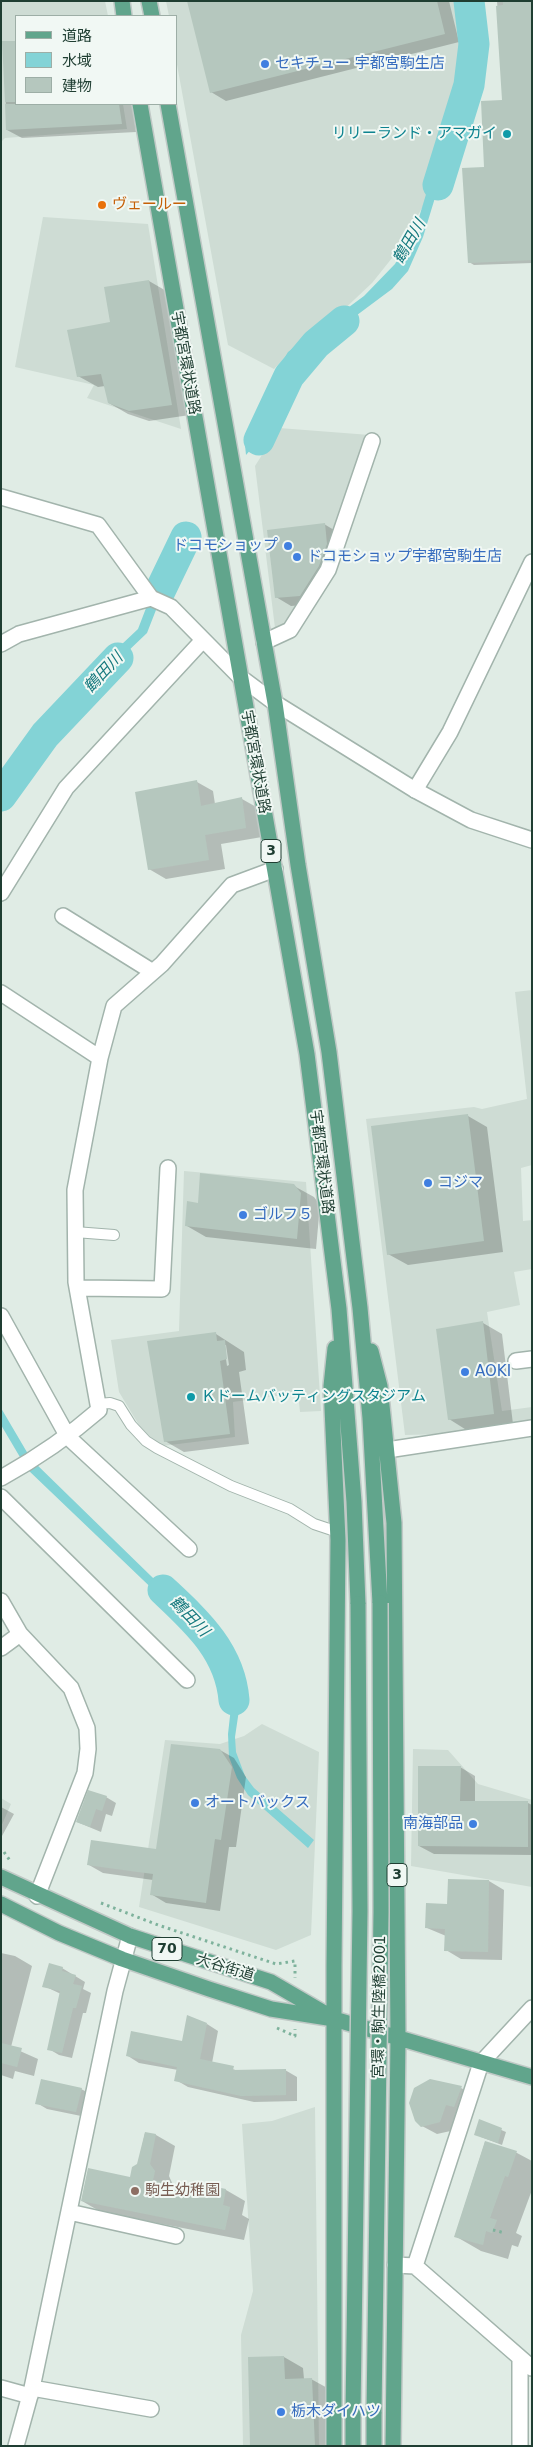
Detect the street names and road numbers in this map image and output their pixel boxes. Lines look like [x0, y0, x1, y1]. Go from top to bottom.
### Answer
street label: 宇都宮環状道路 [167, 310, 203, 416]
street label: 宇都宮環状道路 [237, 709, 273, 815]
road number: 3 [261, 839, 281, 862]
street label: 宇都宮環状道路 [306, 1109, 336, 1215]
road number: 3 [387, 1864, 407, 1886]
street label: 宮環・駒生陸橋2001 [370, 1935, 390, 2079]
road number: 70 [152, 1938, 182, 1960]
street label: 大谷街道 [194, 1951, 256, 1985]

